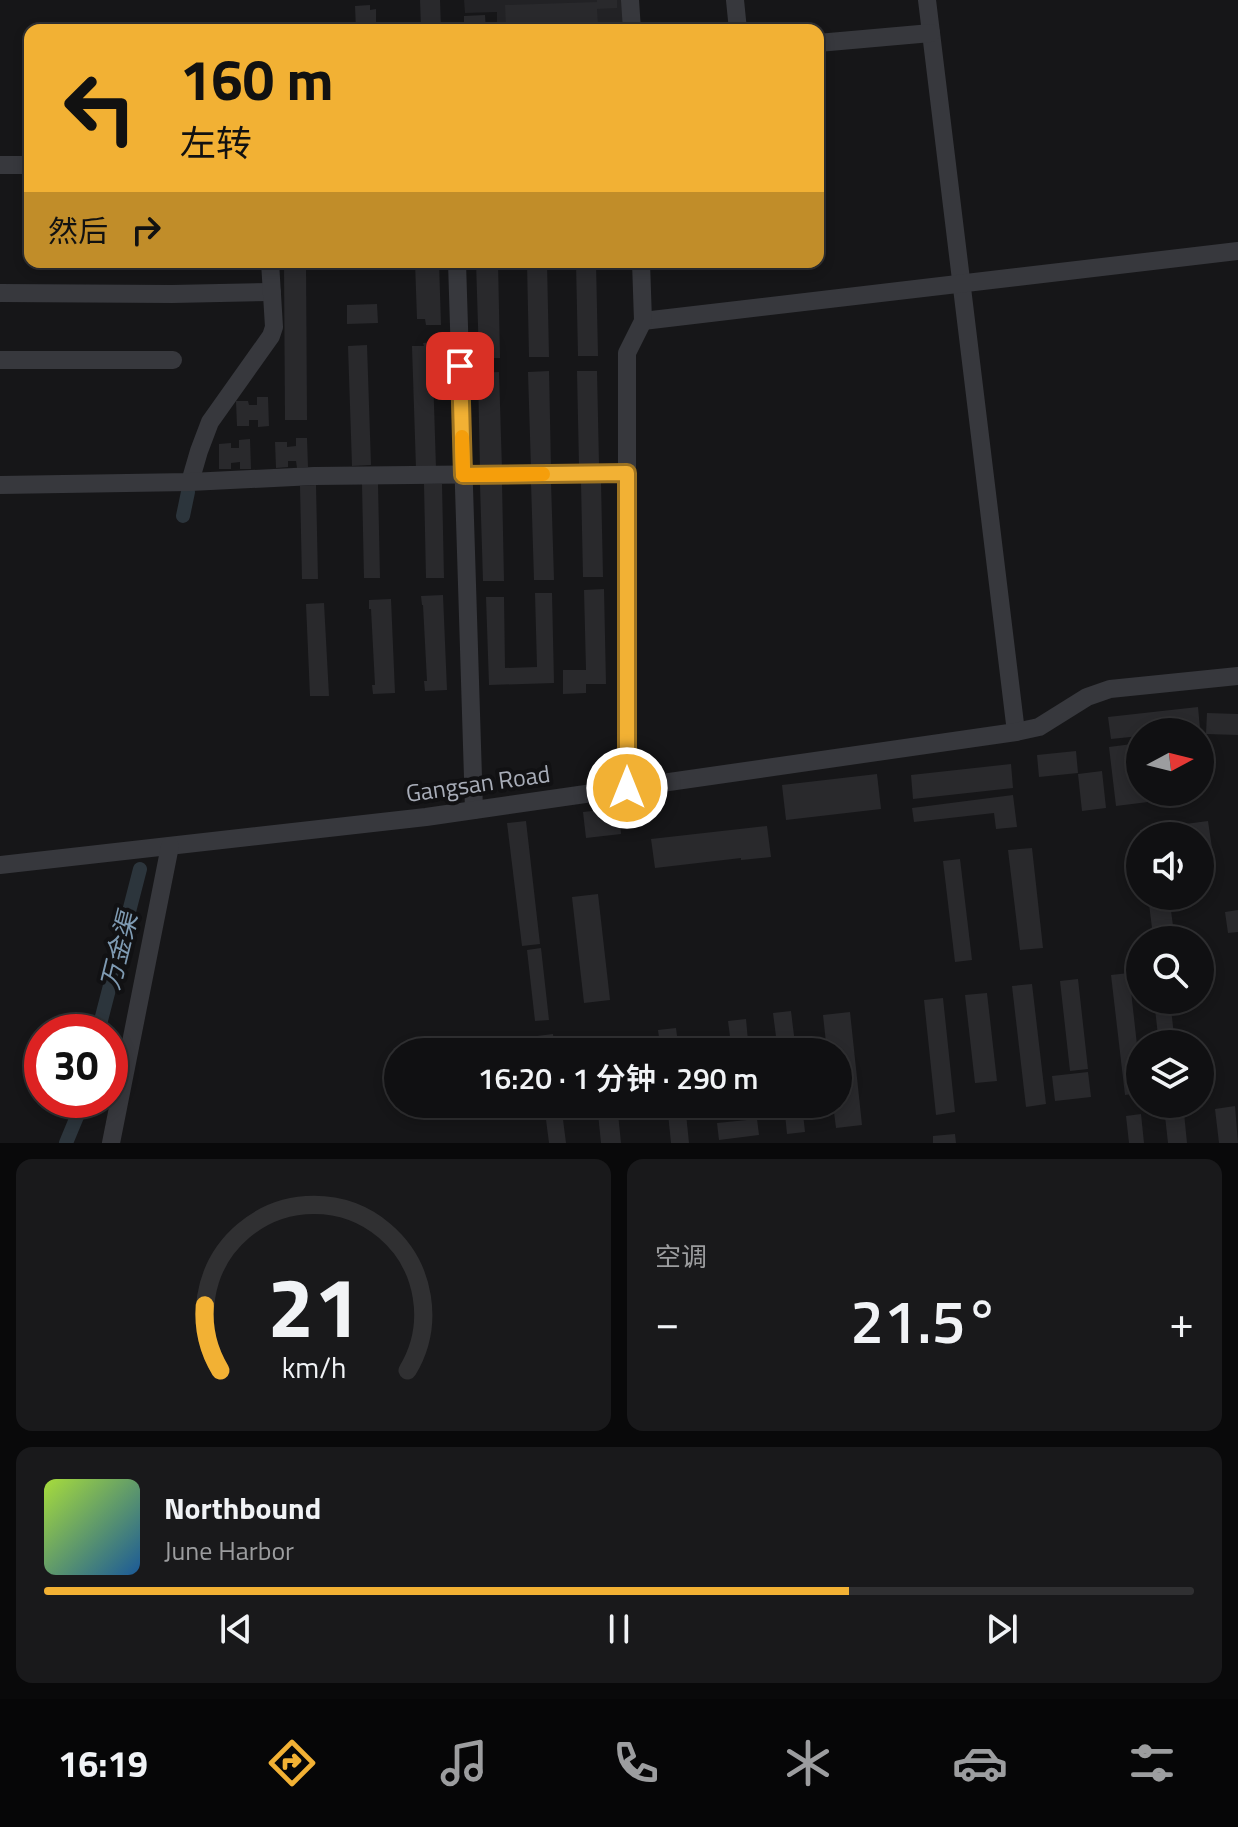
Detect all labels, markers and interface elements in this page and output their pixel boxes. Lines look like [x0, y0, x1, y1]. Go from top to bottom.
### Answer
text: 160 m [180, 37, 333, 122]
icon: left [48, 56, 152, 160]
text: 左转 [180, 115, 252, 170]
text: 然后 [48, 208, 108, 254]
icon: right [124, 208, 168, 252]
pin [426, 332, 494, 400]
icon: arrive [438, 344, 482, 388]
north arrow [1126, 718, 1214, 806]
map controls [1126, 718, 1214, 1118]
position arrow [585, 746, 669, 830]
street label: Gangsan Road [403, 755, 552, 811]
button: sound [1126, 822, 1214, 910]
water label: 万金渠 [90, 904, 148, 993]
button: search [1126, 926, 1214, 1014]
speed limit sign: 30 [24, 1014, 128, 1118]
button: layers [1126, 1030, 1214, 1118]
text: 16:20 · 1 分钟 · 290 m [478, 1055, 758, 1101]
text: 空调 [655, 1237, 707, 1276]
text: 21 [267, 1243, 360, 1369]
text: 21.5° [850, 1275, 999, 1366]
text: − [655, 1288, 680, 1355]
text: + [1169, 1288, 1194, 1355]
text: km/h [281, 1346, 346, 1389]
text: Northbound [164, 1485, 321, 1531]
text: June Harbor [164, 1531, 294, 1570]
icon: previous [214, 1607, 258, 1651]
icon: pause [597, 1607, 641, 1651]
icon: next [980, 1607, 1024, 1651]
icon: directions [264, 1735, 320, 1791]
icon: music [436, 1735, 492, 1791]
icon: phone [608, 1735, 664, 1791]
icon: climate [780, 1735, 836, 1791]
icon: car [952, 1735, 1008, 1791]
icon: filters [1124, 1735, 1180, 1791]
text: 16:19 [58, 1736, 148, 1791]

